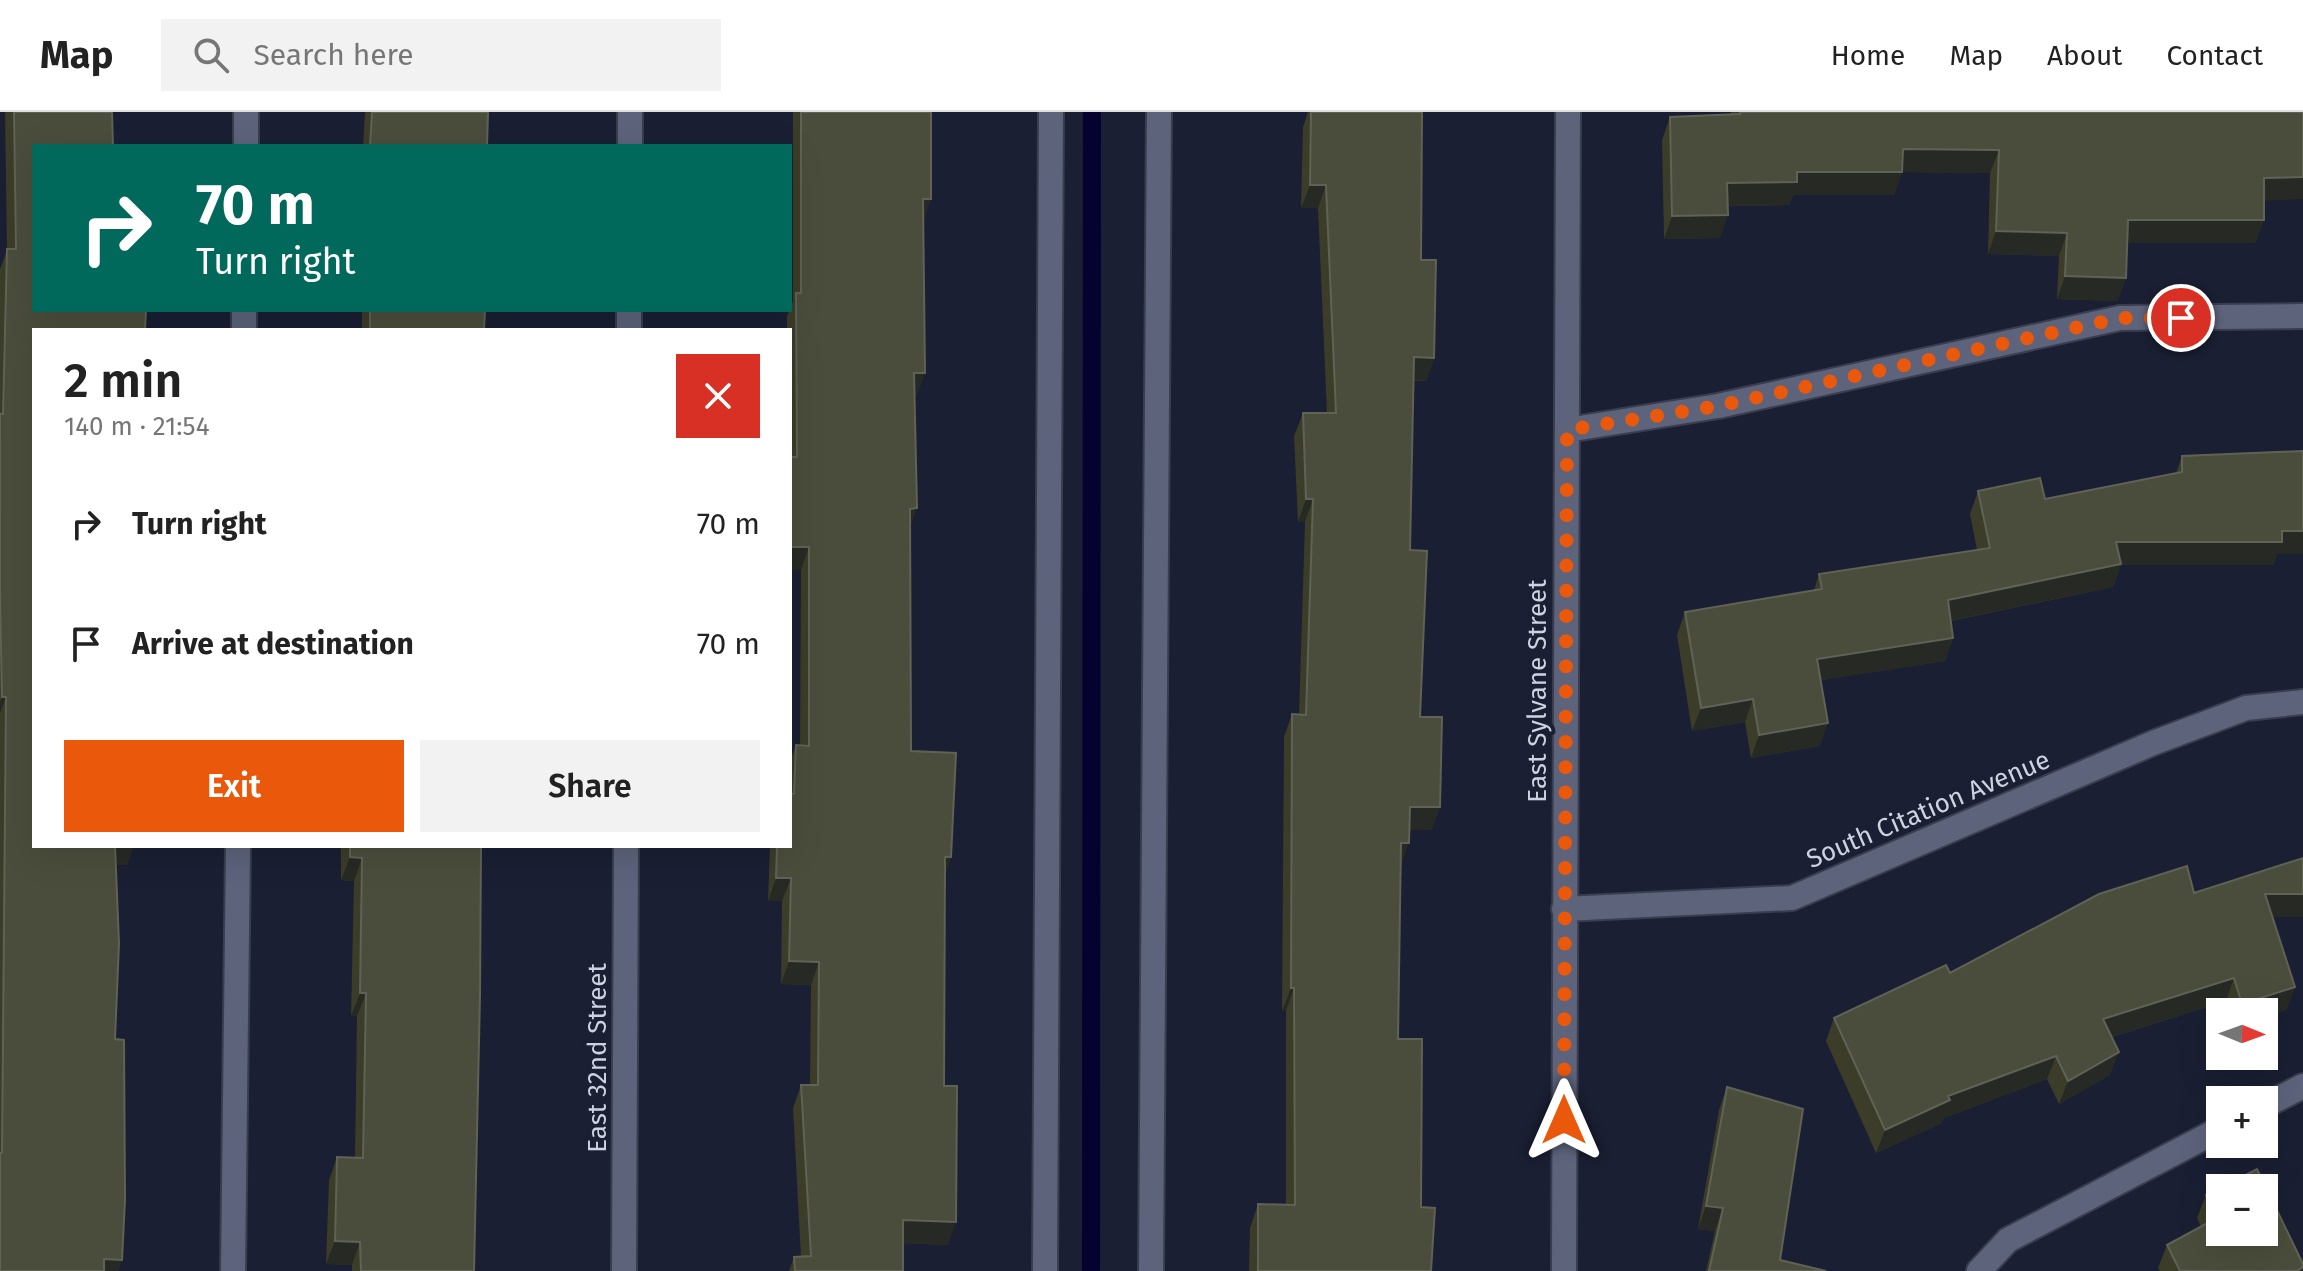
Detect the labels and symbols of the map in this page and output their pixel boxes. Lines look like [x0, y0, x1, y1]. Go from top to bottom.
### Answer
pin [2147, 284, 2215, 352]
street label: East Sylvane Street [1522, 579, 1553, 803]
street label: South Citation Avenue [1802, 744, 2055, 875]
street label: East 32nd Street [582, 963, 613, 1153]
north arrow [2206, 998, 2278, 1070]
position arrow [1522, 1078, 1606, 1162]

